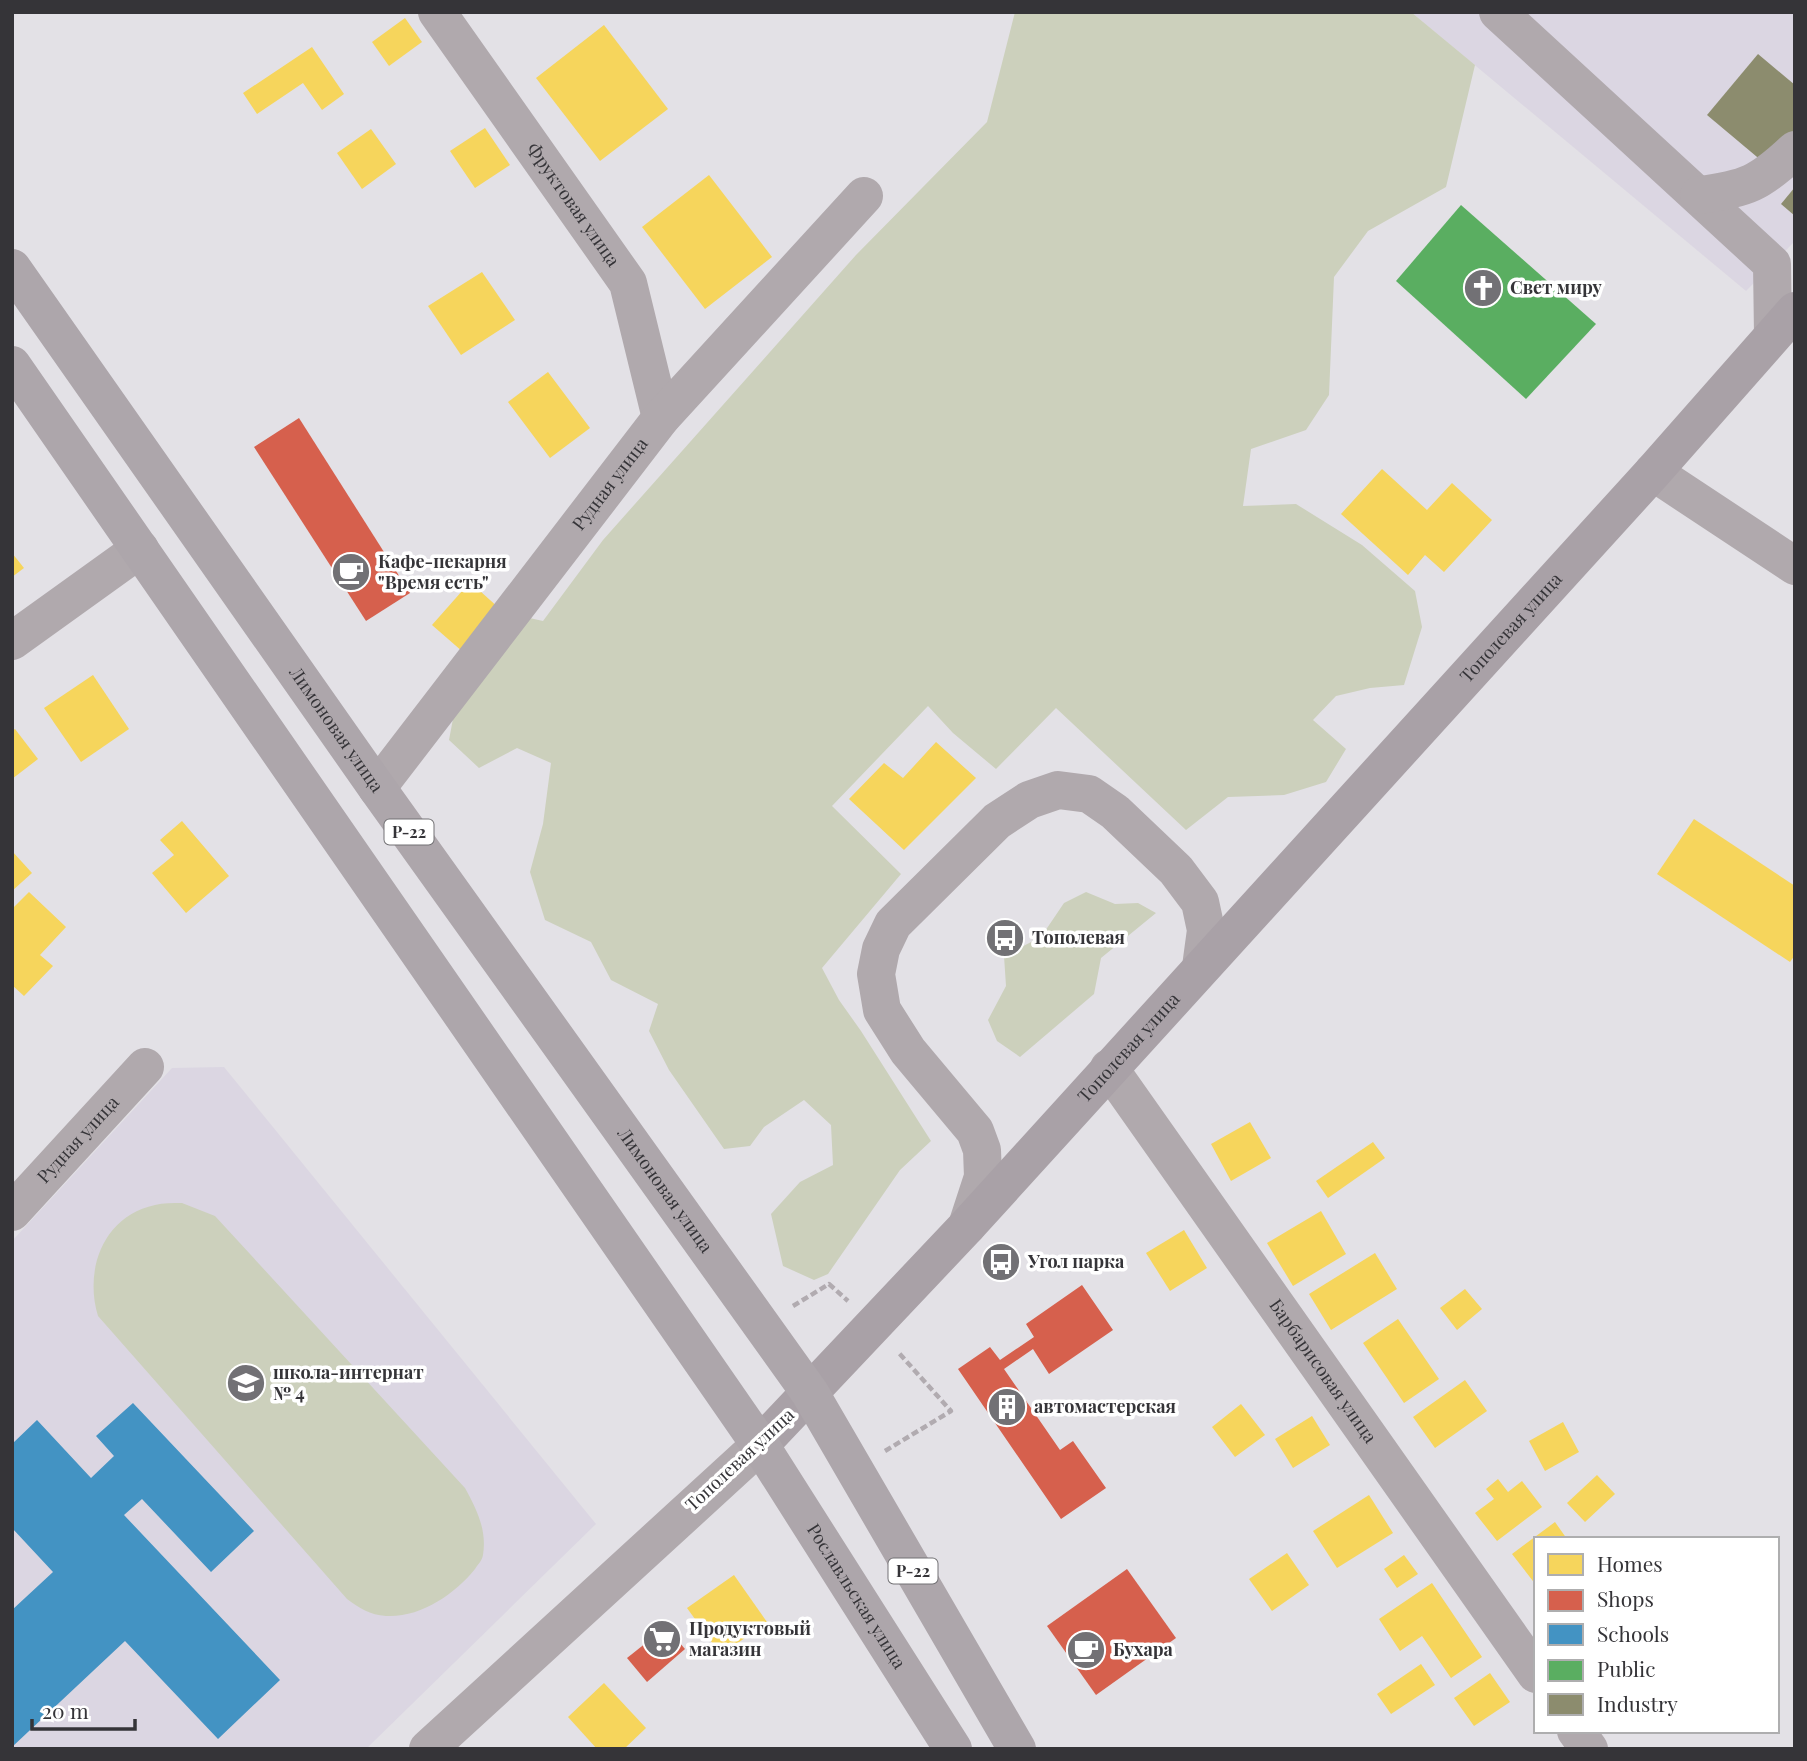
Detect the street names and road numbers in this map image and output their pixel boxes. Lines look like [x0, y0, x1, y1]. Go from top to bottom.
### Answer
street label: Фруктовая улица [522, 138, 626, 271]
street label: Рудная улица [566, 432, 653, 535]
street label: Тополевая улица [1454, 567, 1567, 687]
street label: Лимоновая улица [284, 660, 389, 797]
road number: Р-22 [384, 820, 434, 845]
street label: Тополевая улица [1072, 987, 1184, 1107]
street label: Рудная улица [31, 1090, 124, 1188]
street label: Лимоновая улица [612, 1121, 719, 1257]
street label: Барбарисовая улица [1264, 1294, 1383, 1448]
street label: Тополевая улица [680, 1403, 799, 1516]
street label: Рославльская улица [802, 1519, 912, 1673]
road number: Р-22 [888, 1558, 937, 1583]

